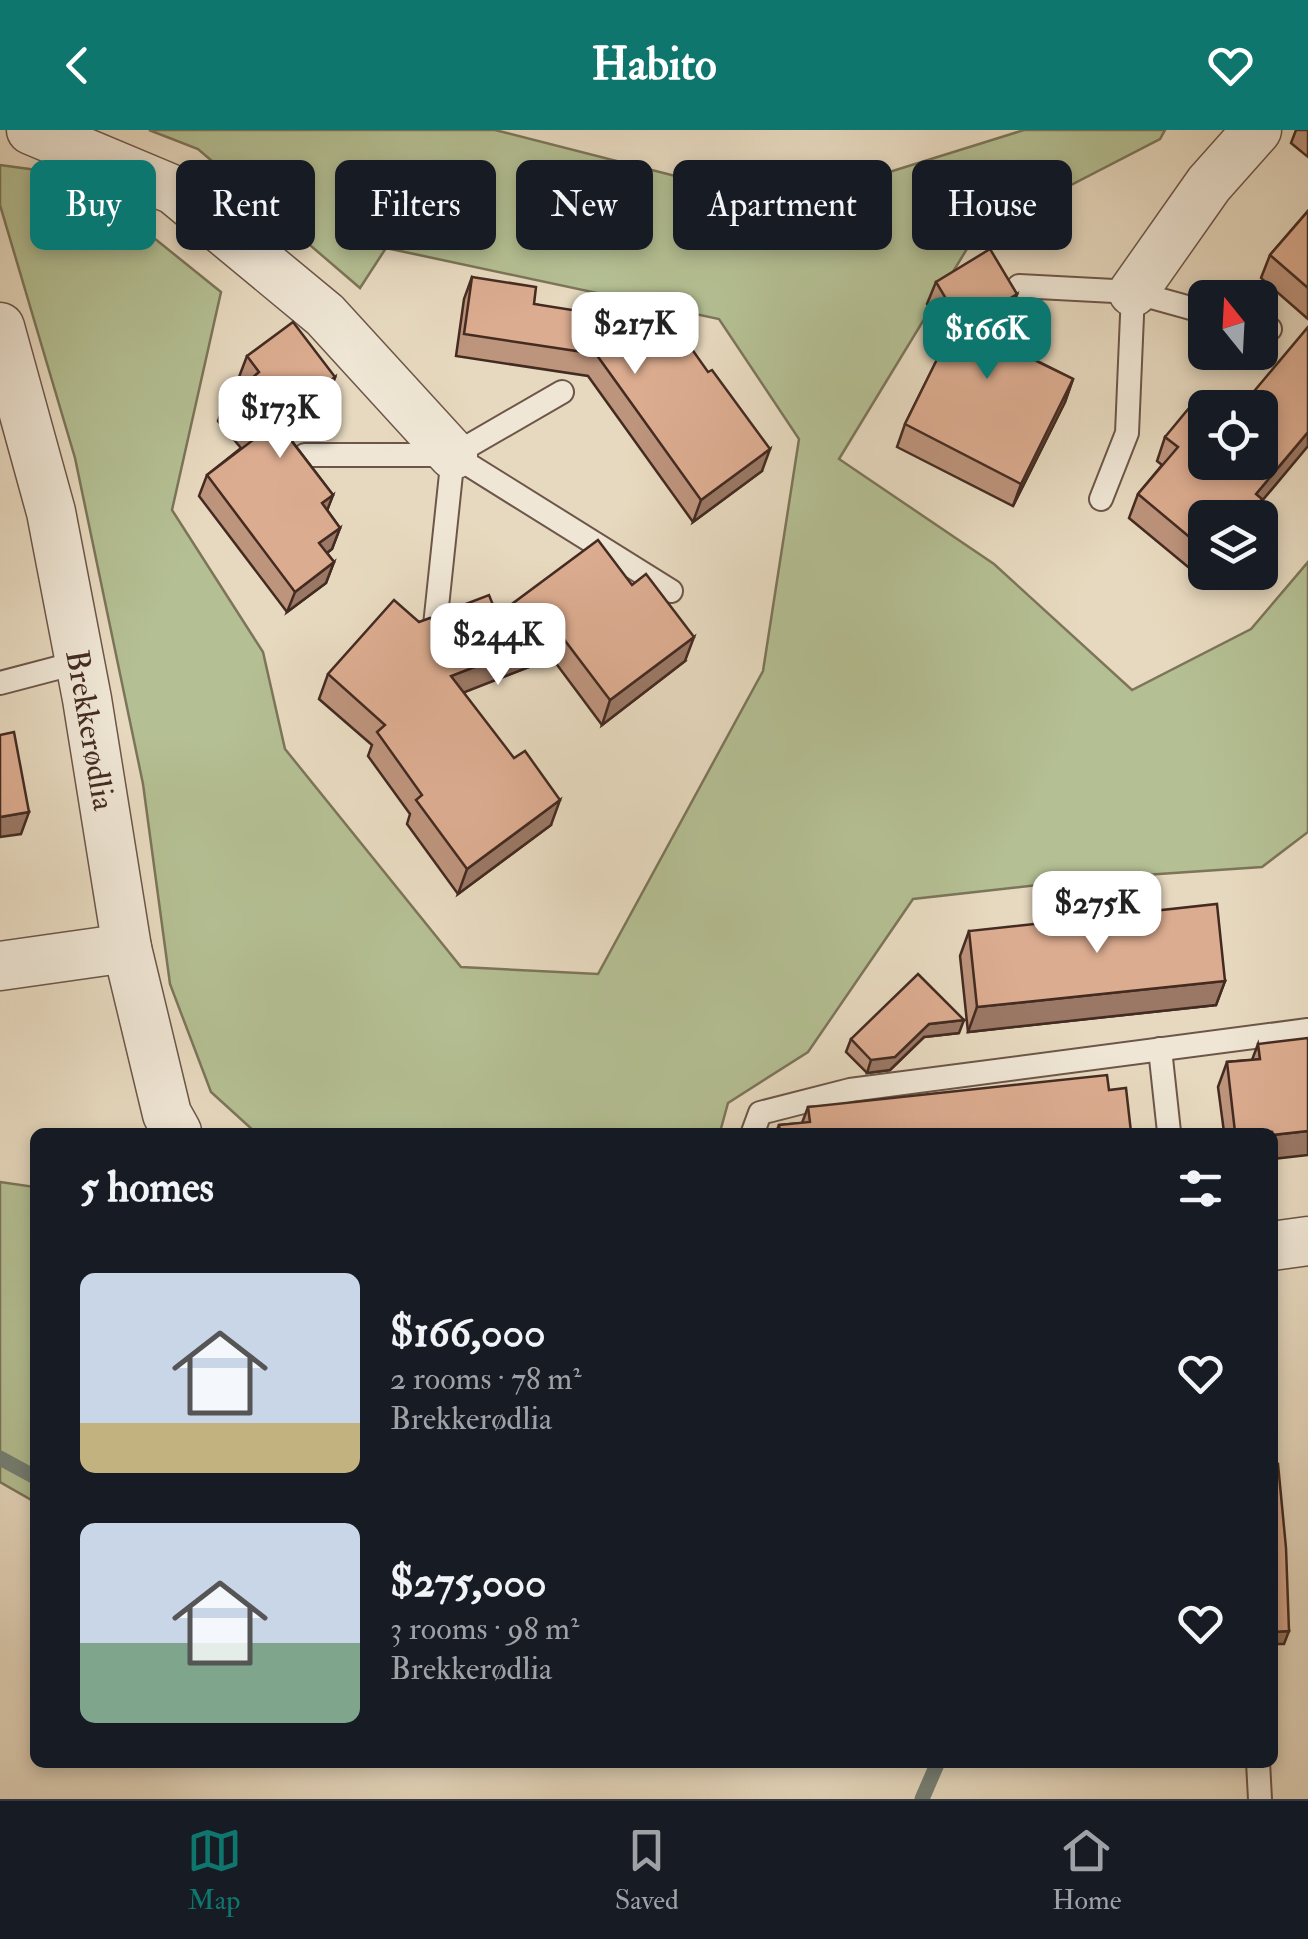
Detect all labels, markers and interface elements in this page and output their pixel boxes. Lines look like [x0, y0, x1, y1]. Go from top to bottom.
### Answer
text: Habito [591, 37, 717, 93]
icon: back [50, 38, 105, 93]
icon: heart [1203, 38, 1258, 93]
chip: Buy [30, 160, 156, 250]
chip: Rent [176, 160, 315, 250]
chip: Filters [335, 160, 496, 250]
chip: New [516, 160, 653, 250]
chip: Apartment [673, 160, 892, 250]
chip: House [912, 160, 1072, 250]
north arrow [1188, 280, 1278, 370]
map controls [1188, 280, 1278, 590]
pin: $217K [565, 292, 705, 377]
pin: $166K [917, 297, 1057, 382]
text: $217K [594, 304, 676, 344]
text: $166K [945, 309, 1029, 349]
pin: $173K [210, 376, 350, 461]
text: $173K [241, 388, 319, 428]
button: locate [1188, 390, 1278, 480]
button: layers [1188, 500, 1278, 590]
pin: $244K [428, 603, 568, 688]
text: $244K [452, 615, 544, 655]
street label: Brekkerødlia [56, 647, 124, 814]
pin: $275K [1027, 871, 1167, 956]
text: $275K [1054, 883, 1140, 923]
icon: filters [1173, 1161, 1228, 1216]
text: 5 homes [80, 1162, 214, 1214]
text: $166,000 [390, 1307, 546, 1359]
icon: home [160, 1313, 280, 1433]
icon: heart [1173, 1346, 1228, 1401]
text: 2 rooms · 78 m² [390, 1359, 581, 1399]
text: Brekkerødlia [390, 1399, 552, 1439]
text: $275,000 [390, 1557, 547, 1609]
icon: home [160, 1563, 280, 1683]
icon: heart [1173, 1596, 1228, 1651]
text: 3 rooms · 98 m² [390, 1609, 579, 1649]
text: Brekkerødlia [390, 1649, 552, 1689]
tab: Map [187, 1823, 242, 1918]
tab: Saved [615, 1823, 679, 1918]
tab: Home [1052, 1823, 1121, 1918]

